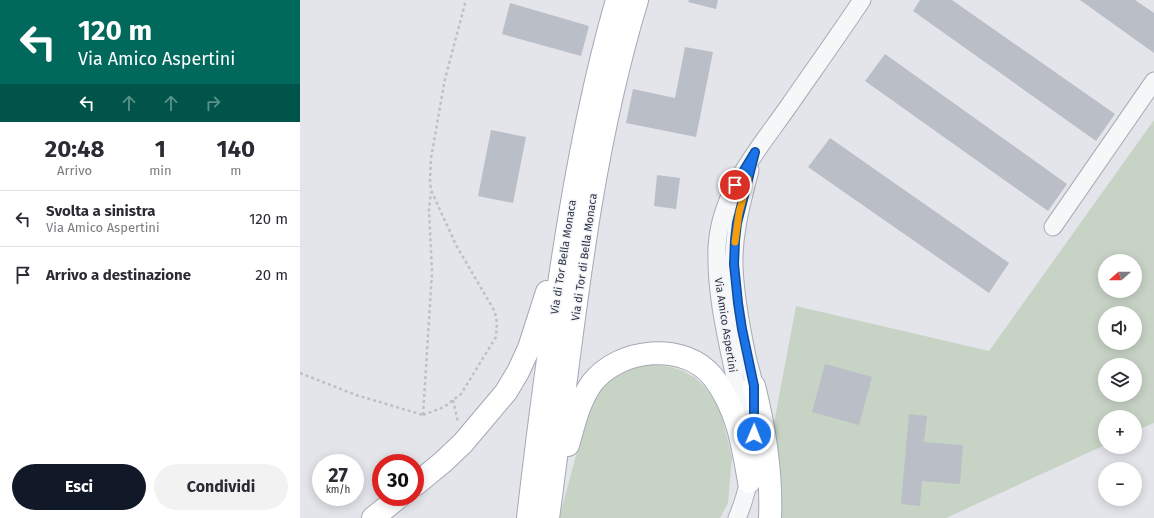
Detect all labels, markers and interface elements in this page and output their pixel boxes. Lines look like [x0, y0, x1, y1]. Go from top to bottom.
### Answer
text: 120 m [78, 14, 152, 47]
icon: left [12, 16, 64, 68]
text: Via Amico Aspertini [78, 48, 235, 70]
icon: left [76, 92, 98, 114]
icon: ahead [118, 92, 140, 114]
icon: ahead [160, 92, 182, 114]
icon: right [202, 92, 224, 114]
text: 20:48 [45, 135, 104, 163]
text: 1 [155, 135, 166, 163]
text: 140 [216, 135, 255, 163]
text: Arrivo [57, 163, 92, 178]
text: min [149, 163, 172, 178]
text: m [230, 163, 241, 178]
pin [718, 168, 752, 202]
icon: arrive [724, 174, 746, 196]
street label: Via di Tor di Bella Monaca [569, 193, 600, 322]
street label: Via di Tor Bella Monaca [548, 199, 579, 315]
text: Svolta a sinistra [46, 202, 156, 220]
icon: left [12, 208, 34, 230]
text: 120 m [249, 210, 288, 228]
text: Via Amico Aspertini [46, 220, 160, 235]
north arrow [1098, 254, 1142, 298]
map controls [1098, 254, 1142, 506]
icon: arrive [12, 264, 34, 286]
text: Arrivo a destinazione [46, 266, 191, 284]
text: 20 m [255, 266, 288, 284]
street label: Via Amico Aspertini [712, 277, 739, 374]
button: sound [1098, 306, 1142, 350]
button: layers [1098, 358, 1142, 402]
button: + [1098, 410, 1142, 454]
position arrow [733, 413, 775, 455]
speed limit sign: 30 [372, 454, 424, 506]
button: − [1098, 462, 1142, 506]
text: 27 [328, 463, 348, 487]
button: Esci [12, 464, 146, 510]
button: Condividi [154, 464, 288, 510]
text: km/h [326, 484, 350, 496]

